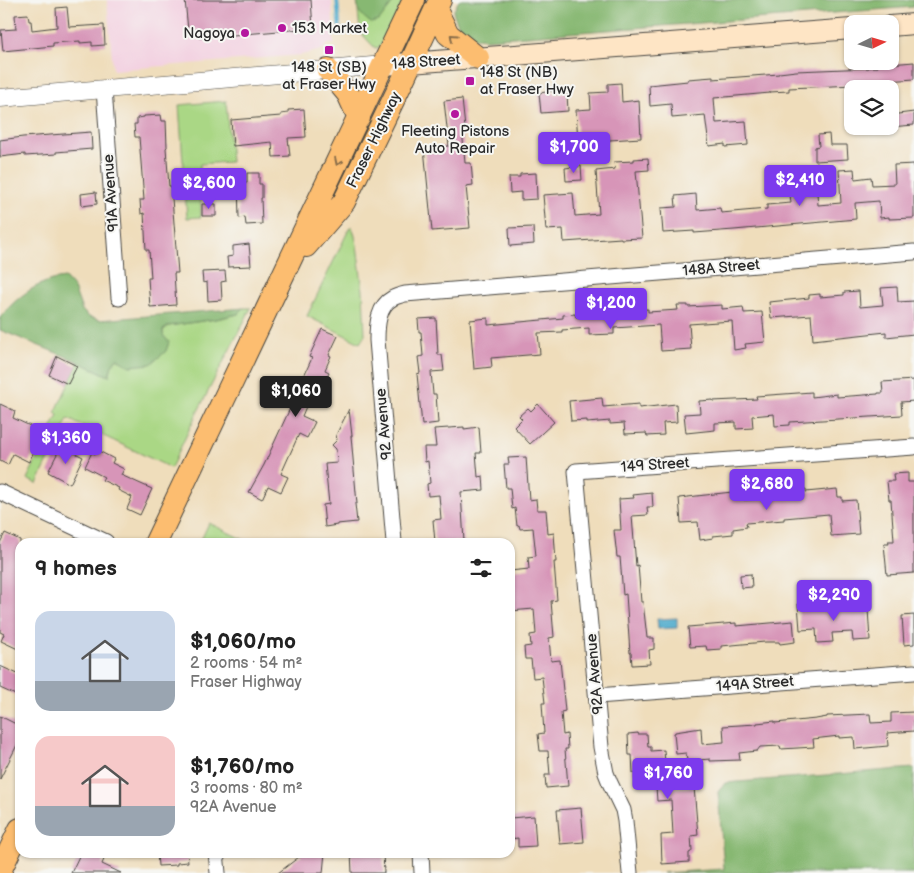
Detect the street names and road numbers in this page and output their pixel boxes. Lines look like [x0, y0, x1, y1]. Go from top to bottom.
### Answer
street label: 148 Street [391, 50, 461, 74]
street label: Fraser Highway [342, 89, 406, 191]
street label: 91A Avenue [99, 153, 123, 233]
street label: 148A Street [681, 255, 761, 281]
street label: 92 Avenue [371, 387, 397, 461]
street label: 149 Street [620, 453, 690, 477]
street label: 92A Avenue [582, 633, 608, 715]
street label: 149A Street [716, 672, 795, 696]

